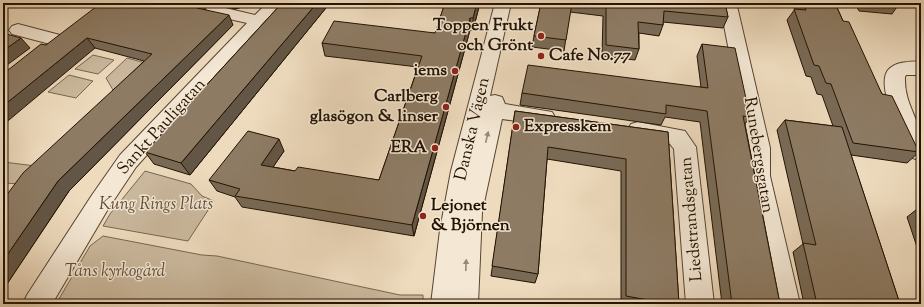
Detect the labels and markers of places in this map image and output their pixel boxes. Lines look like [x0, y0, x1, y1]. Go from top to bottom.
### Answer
place label: Toppen Frukt och Grönt [433, 14, 533, 58]
marker: Toppen Frukt och Grönt [536, 31, 546, 41]
place label: Cafe No.77 [549, 44, 631, 68]
marker: Cafe No.77 [536, 51, 546, 61]
place label: iems [414, 59, 447, 83]
marker: iems [450, 66, 460, 76]
place label: Carlberg glasögon & linser [310, 85, 439, 129]
marker: Carlberg glasögon & linser [441, 102, 451, 112]
place label: Expresskem [524, 115, 612, 139]
marker: Expresskem [511, 122, 521, 132]
place label: ERA [391, 136, 427, 160]
marker: ERA [430, 143, 440, 153]
place label: Lejonet & Björnen [431, 194, 511, 238]
marker: Lejonet & Björnen [418, 211, 428, 221]

